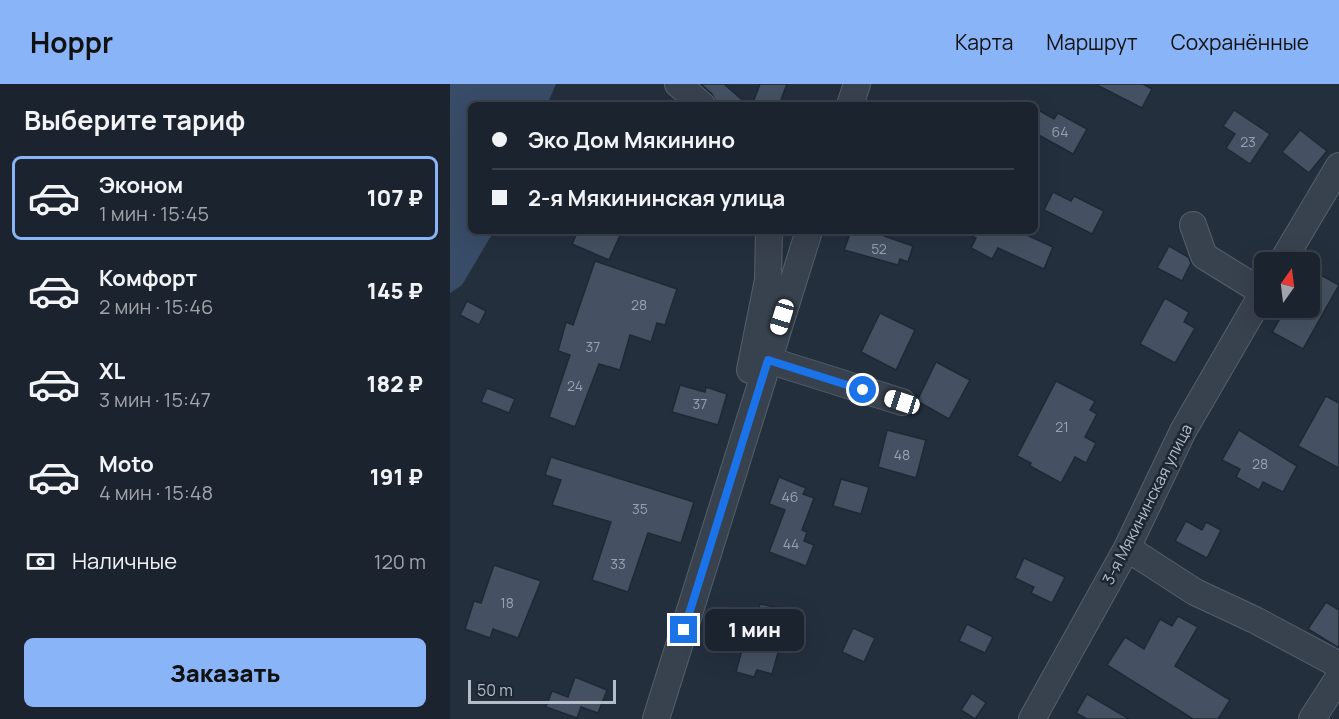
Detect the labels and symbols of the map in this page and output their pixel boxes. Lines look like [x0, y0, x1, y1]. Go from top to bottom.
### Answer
house number: 64 [1052, 122, 1068, 141]
house number: 23 [1240, 132, 1256, 151]
house number: 52 [871, 239, 887, 258]
north arrow [1254, 252, 1320, 318]
house number: 28 [631, 295, 647, 314]
car [768, 297, 796, 337]
house number: 37 [586, 337, 600, 356]
house number: 24 [567, 376, 583, 395]
route start [849, 376, 876, 403]
car [882, 388, 922, 416]
house number: 37 [693, 394, 707, 413]
house number: 21 [1055, 417, 1069, 436]
street label: 3-я Мякининская улица [1097, 420, 1197, 588]
house number: 48 [894, 445, 910, 464]
house number: 28 [1252, 454, 1268, 473]
house number: 46 [782, 487, 798, 506]
house number: 35 [632, 499, 648, 518]
house number: 44 [783, 534, 799, 553]
house number: 33 [610, 554, 626, 573]
house number: 18 [500, 593, 514, 612]
callout: 1 мин [705, 609, 804, 651]
route end [670, 616, 697, 643]
scale bar [468, 677, 616, 704]

